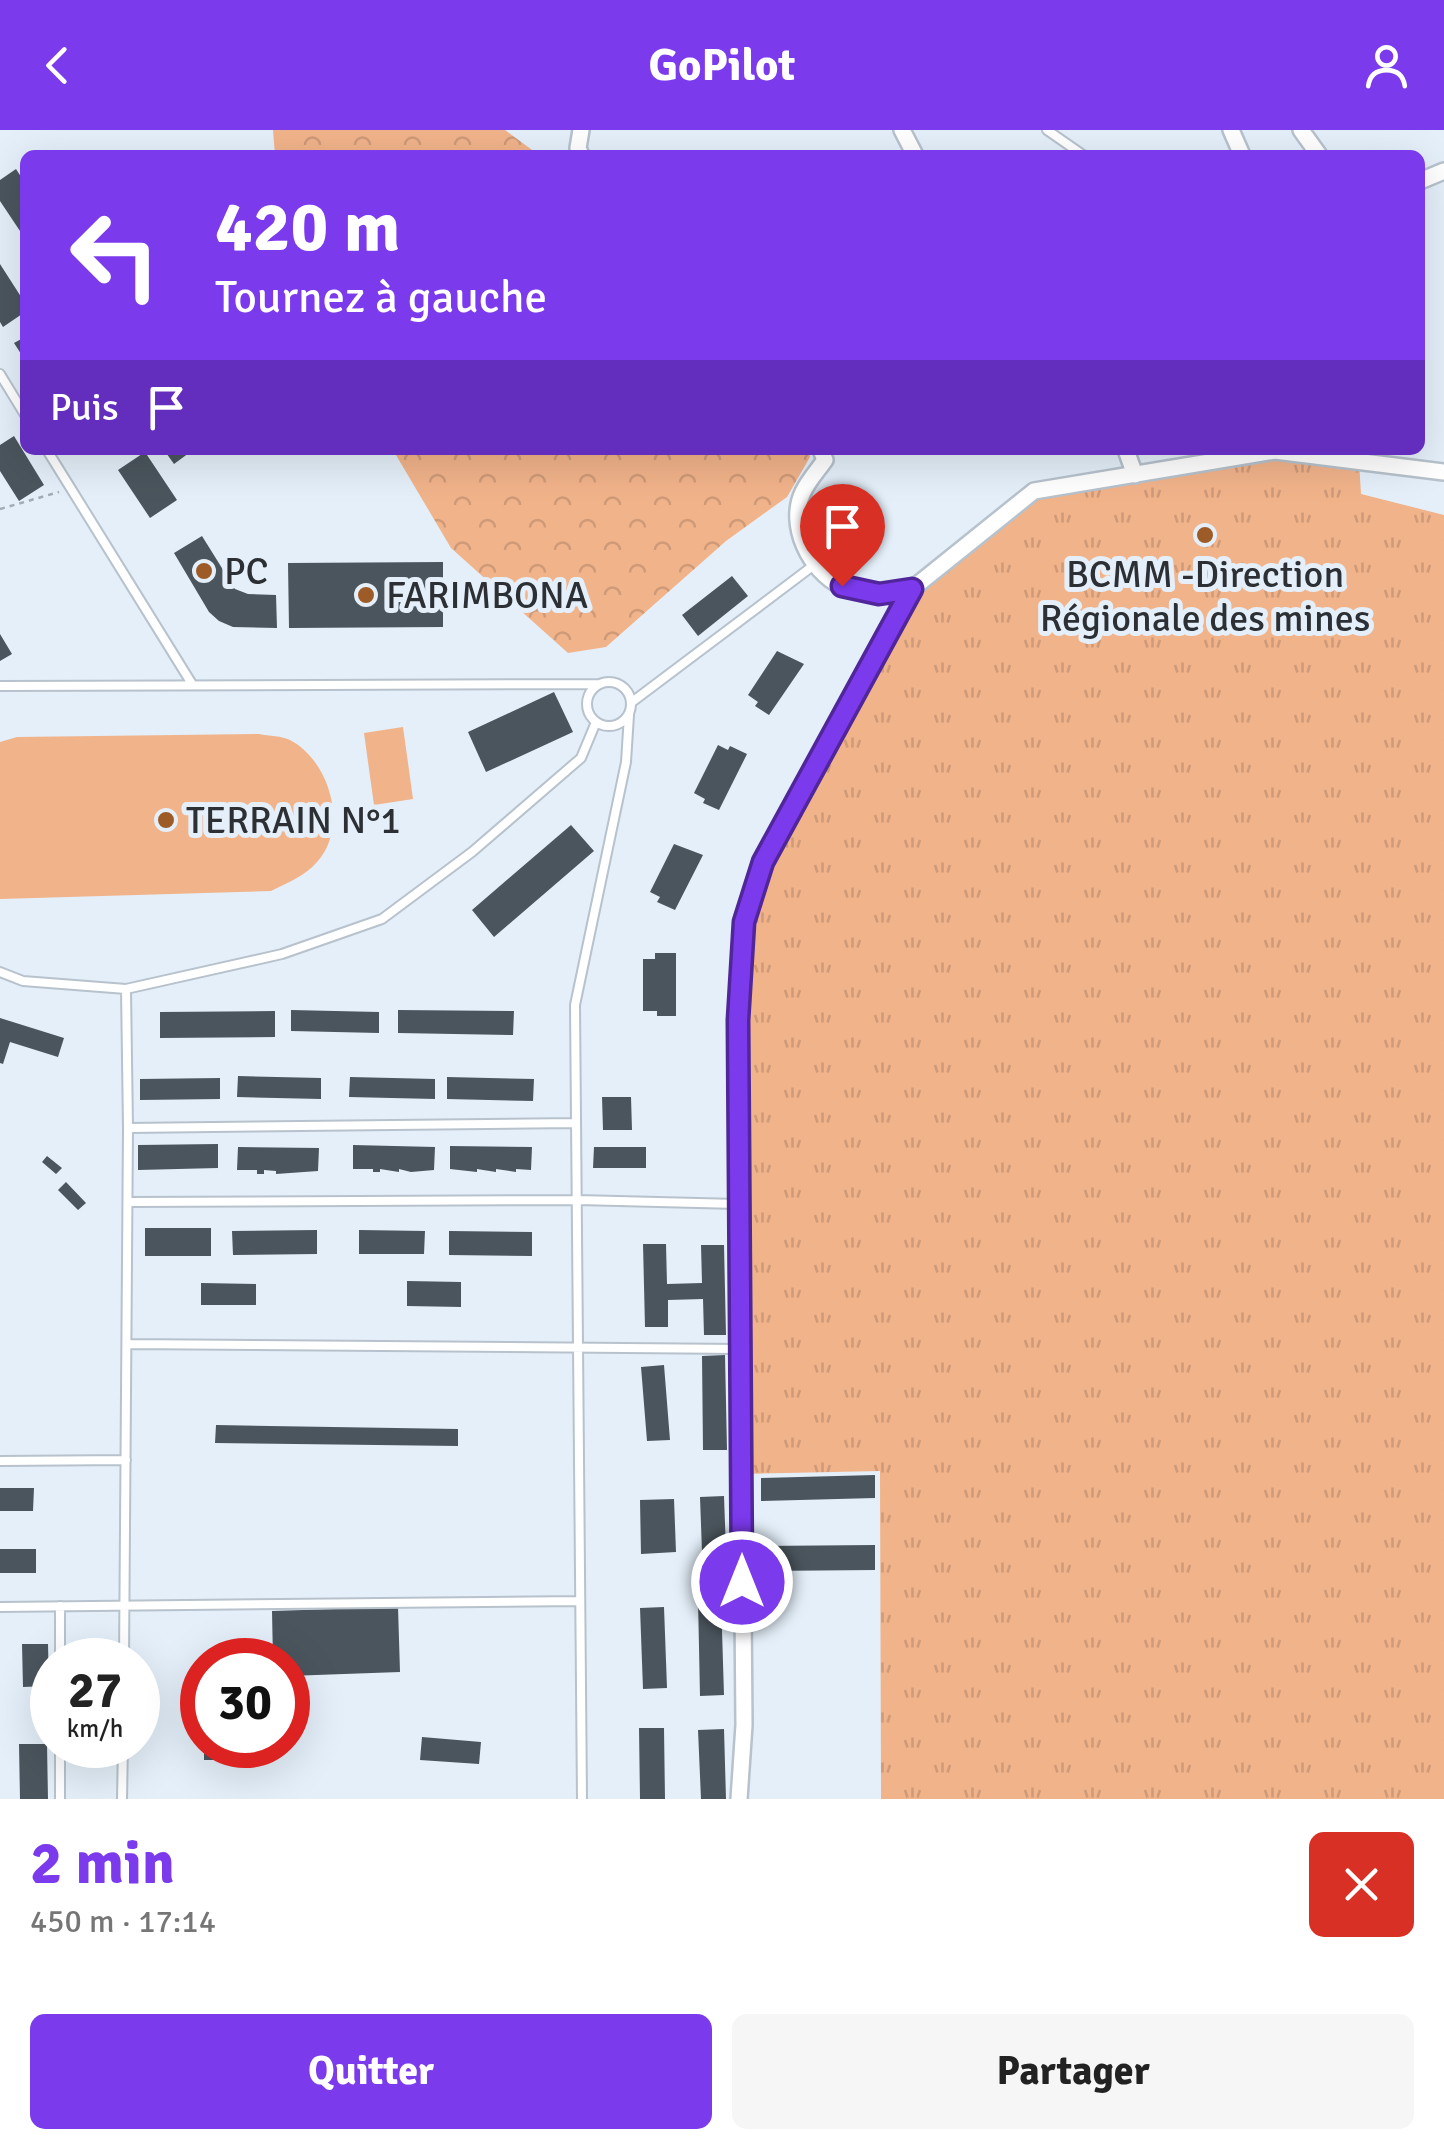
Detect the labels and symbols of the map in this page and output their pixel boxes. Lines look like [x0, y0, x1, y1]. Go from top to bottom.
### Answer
pin [800, 484, 885, 587]
marker: BCMM -Direction Régionale des mines [1194, 524, 1216, 546]
place label: PC [224, 548, 269, 595]
place label: BCMM -Direction Régionale des mines [1040, 551, 1370, 642]
marker: PC [193, 560, 215, 582]
place label: FARIMBONA [386, 572, 588, 619]
marker: FARIMBONA [355, 584, 377, 606]
place label: TERRAIN N°1 [186, 797, 401, 844]
marker: TERRAIN N°1 [155, 809, 177, 831]
position arrow [690, 1530, 794, 1634]
speed limit sign: 30 [180, 1638, 310, 1768]

